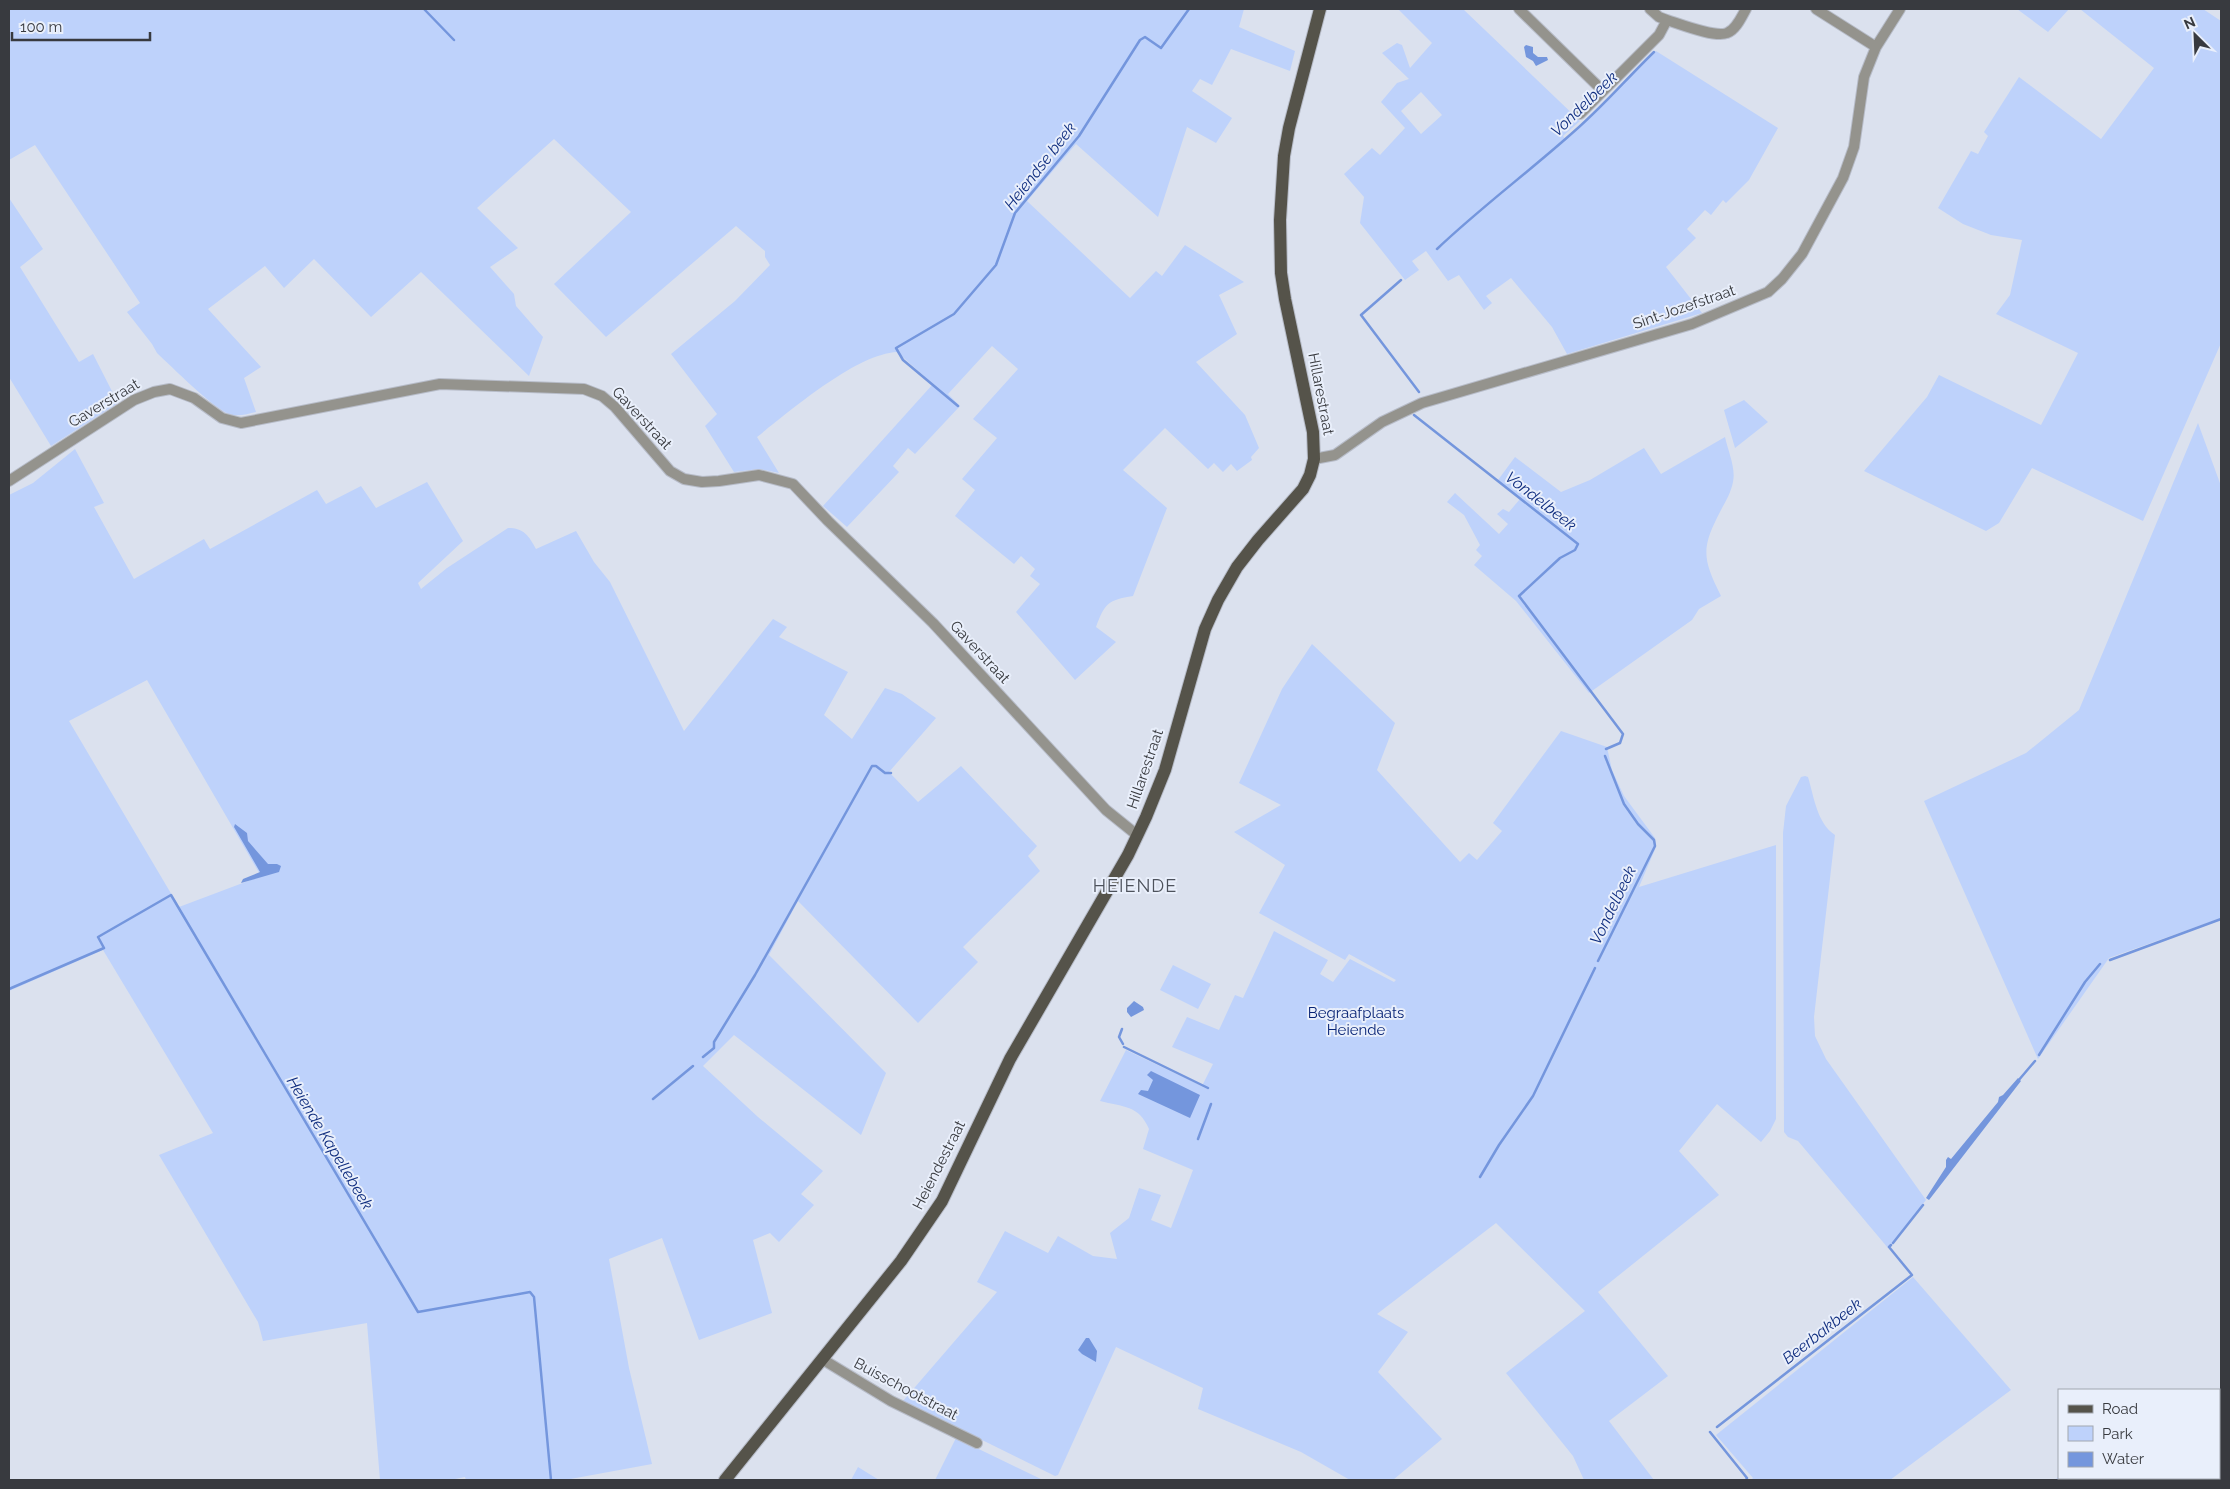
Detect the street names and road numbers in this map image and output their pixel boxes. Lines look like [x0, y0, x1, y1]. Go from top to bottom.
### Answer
street label: Sint-Jozefstraat [1630, 281, 1738, 333]
street label: Hillarestraat [1304, 351, 1338, 437]
street label: Gaverstraat [65, 375, 143, 431]
street label: Gaverstraat [608, 383, 676, 453]
street label: Gaverstraat [946, 617, 1014, 687]
street label: Hillarestraat [1123, 727, 1167, 811]
street label: Heiendestraat [909, 1117, 969, 1213]
street label: Buisschootstraat [851, 1354, 961, 1424]

